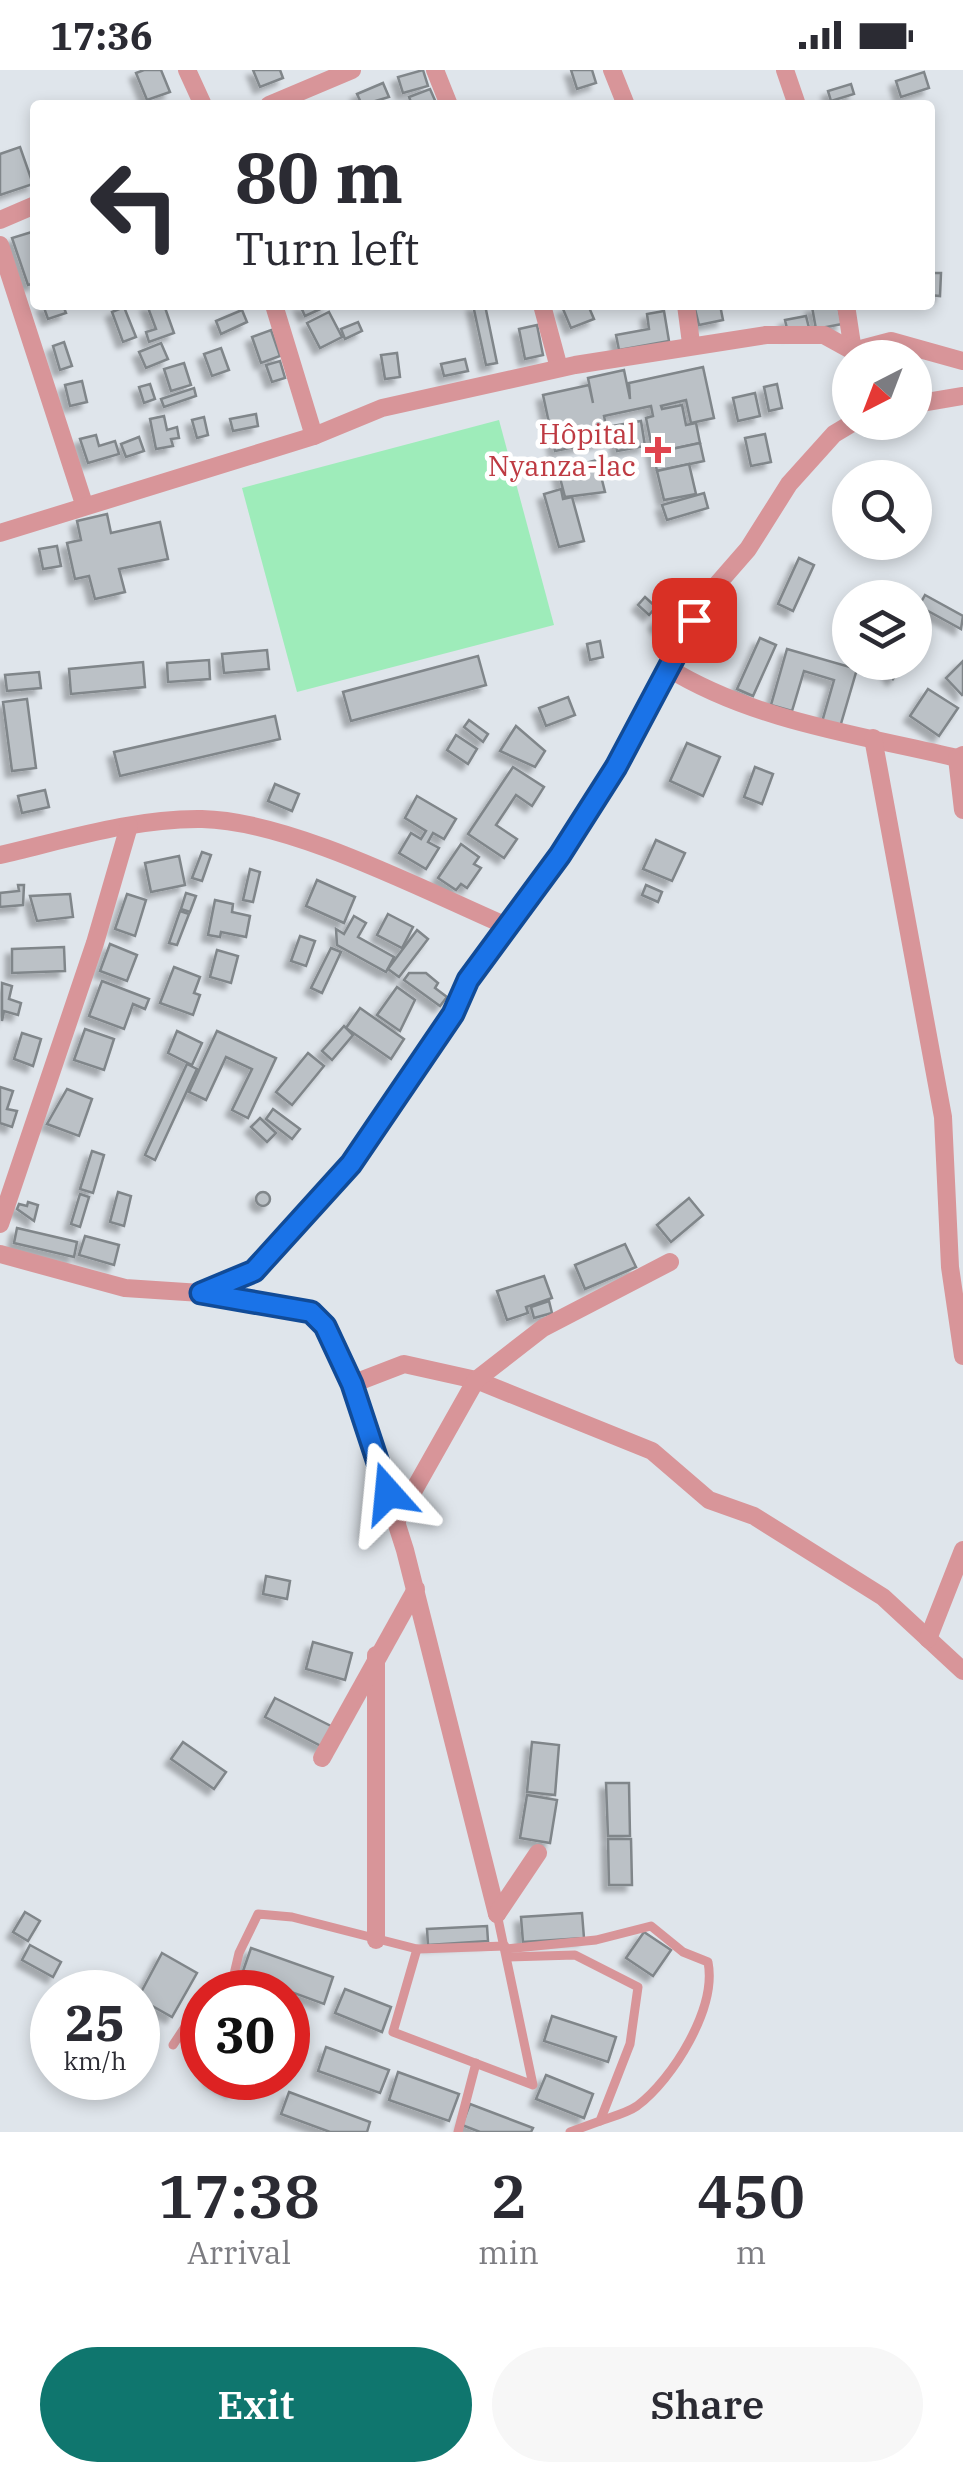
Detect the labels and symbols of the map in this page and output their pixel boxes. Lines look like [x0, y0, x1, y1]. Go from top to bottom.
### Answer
north arrow [832, 340, 932, 440]
place label: Hôpital Nyanza-lac [488, 415, 636, 484]
marker: Hôpital Nyanza-lac [645, 437, 671, 463]
pin [652, 578, 737, 663]
position arrow [336, 1441, 440, 1545]
speed limit sign: 30 [180, 1970, 310, 2100]

